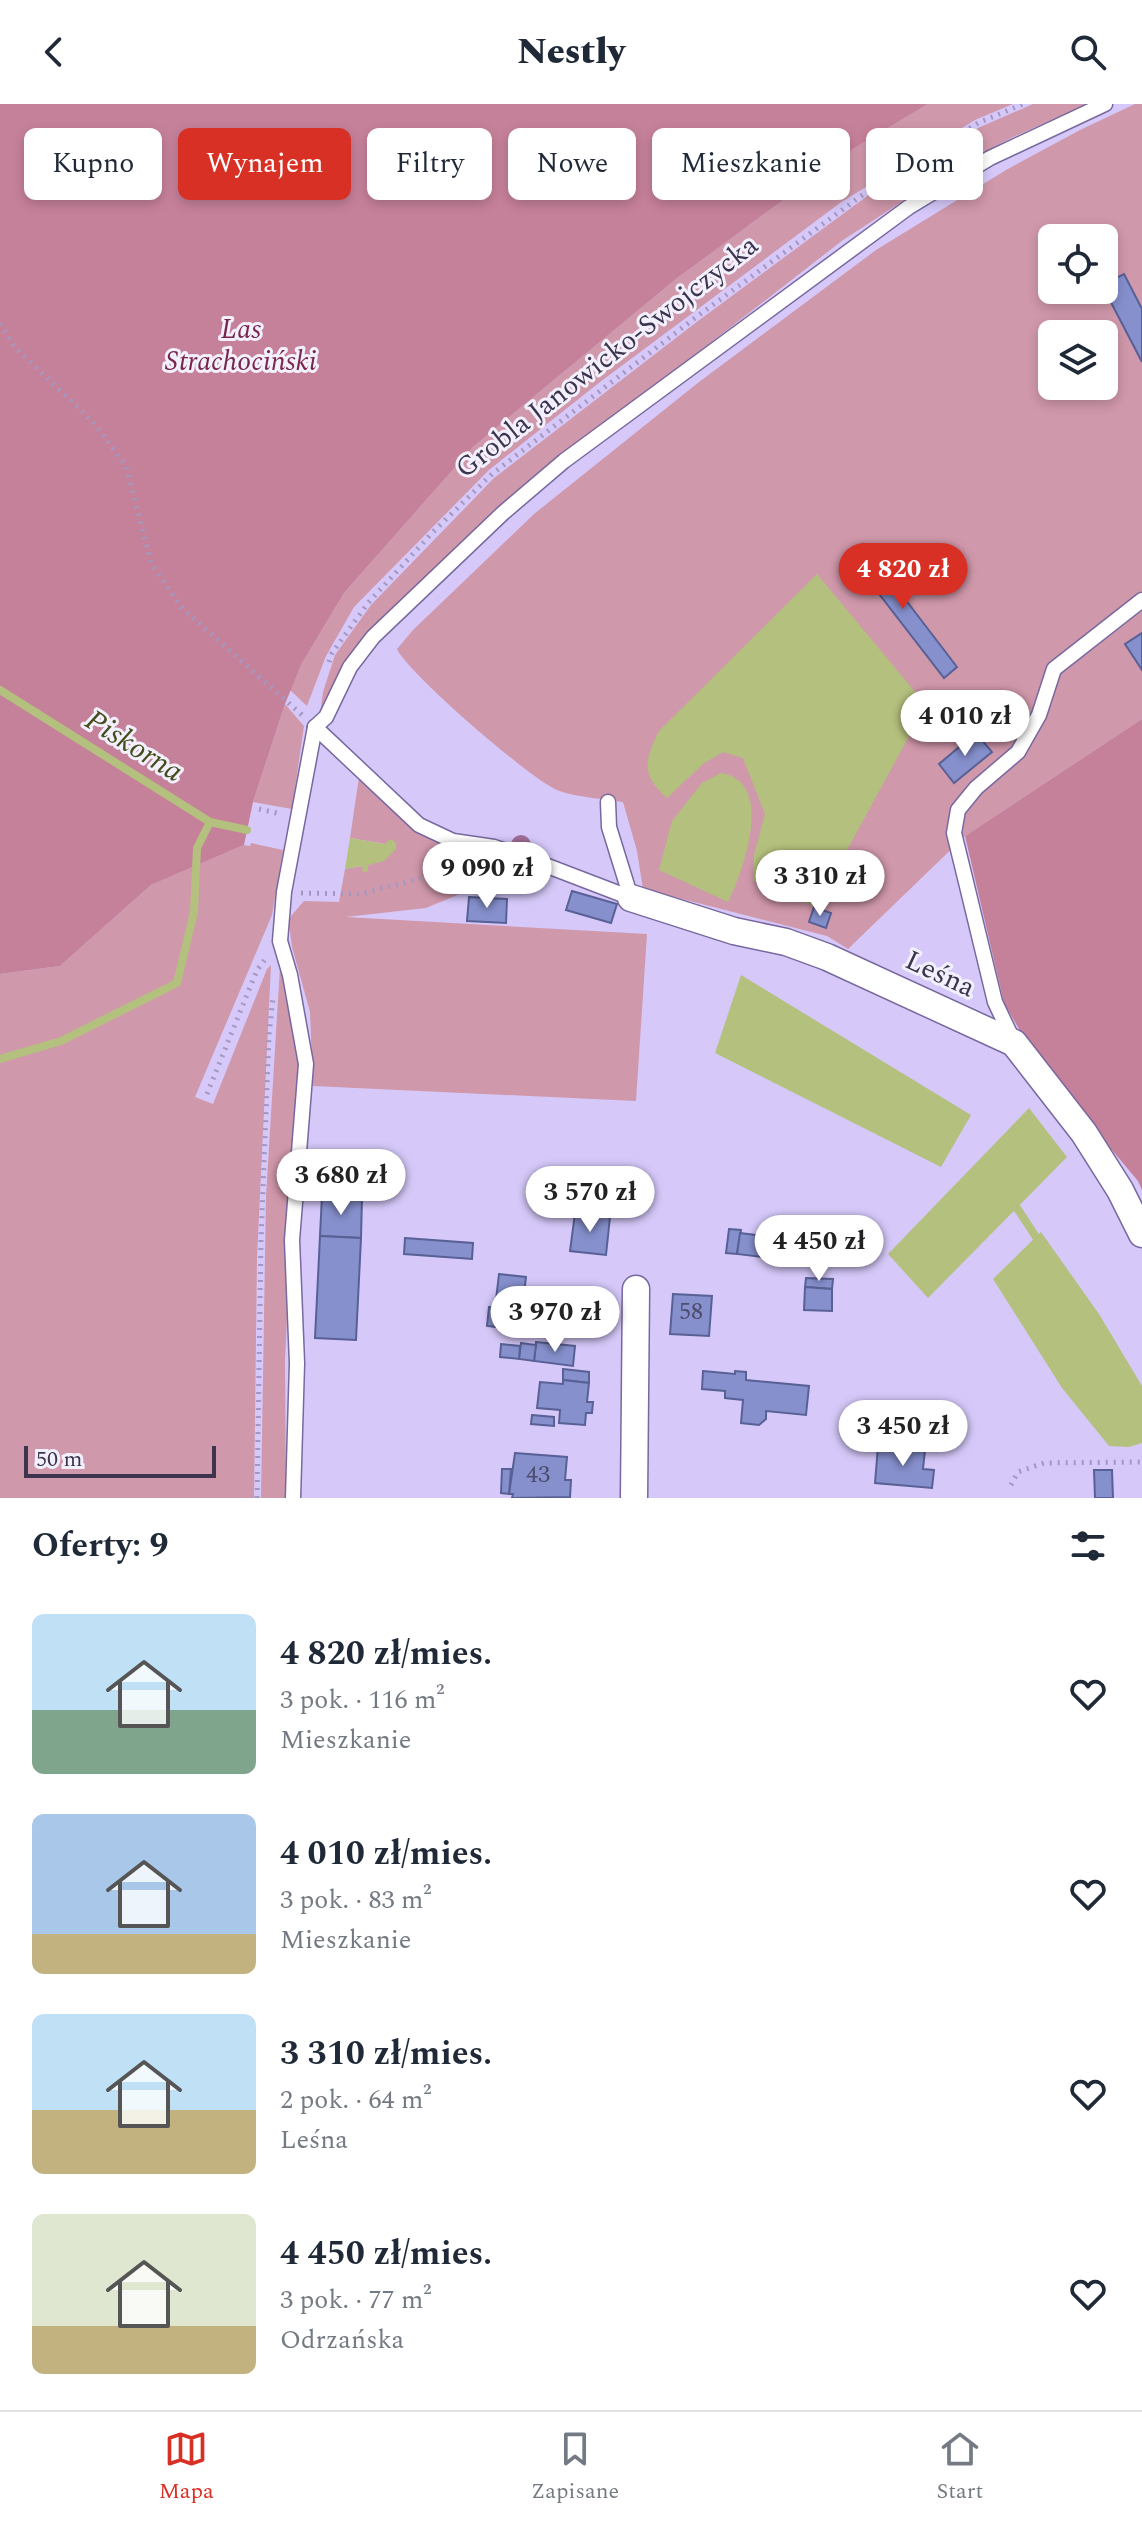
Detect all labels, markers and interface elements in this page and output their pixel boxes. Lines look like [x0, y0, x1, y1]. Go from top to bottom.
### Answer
text: Nestly [517, 25, 625, 80]
icon: back [32, 30, 76, 74]
icon: search [1066, 30, 1110, 74]
chip: Kupno [24, 128, 162, 200]
chip: Wynajem [178, 128, 351, 200]
chip: Filtry [367, 128, 492, 200]
chip: Nowe [508, 128, 636, 200]
chip: Mieszkanie [652, 128, 850, 200]
chip: Dom [866, 128, 983, 200]
map controls [1038, 224, 1118, 400]
button: locate [1038, 224, 1118, 304]
street label: Grobla Janowicko-Swojczycka [446, 225, 768, 489]
park label: Las Strachociński [165, 308, 317, 383]
button: layers [1038, 320, 1118, 400]
pin: 4 820 zł [820, 543, 986, 611]
text: 4 820 zł [857, 549, 949, 589]
pin: 4 010 zł [882, 690, 1048, 758]
text: 4 010 zł [919, 696, 1011, 736]
water label: Piskorna [76, 698, 192, 794]
pin: 9 090 zł [404, 842, 570, 910]
text: 9 090 zł [441, 848, 533, 888]
pin: 3 310 zł [737, 850, 903, 918]
text: 3 310 zł [774, 856, 866, 896]
street label: Leśna [898, 939, 983, 1009]
pin: 3 680 zł [258, 1149, 424, 1217]
text: 3 680 zł [295, 1155, 387, 1195]
pin: 3 570 zł [507, 1166, 673, 1234]
text: 3 570 zł [544, 1172, 636, 1212]
pin: 4 450 zł [736, 1215, 902, 1283]
text: 4 450 zł [773, 1221, 865, 1261]
pin: 3 970 zł [472, 1286, 638, 1354]
text: 3 970 zł [509, 1292, 601, 1332]
house number: 58 [679, 1294, 703, 1330]
pin: 3 450 zł [820, 1400, 986, 1468]
text: 3 450 zł [857, 1406, 949, 1446]
scale bar [24, 1442, 216, 1478]
text: 50 m [36, 1443, 82, 1476]
house number: 43 [526, 1457, 550, 1493]
text: Oferty: 9 [32, 1520, 169, 1572]
icon: filters [1066, 1524, 1110, 1568]
text: 4 820 zł/mies. [280, 1628, 492, 1680]
icon: home [96, 1646, 192, 1742]
icon: heart [1066, 1672, 1110, 1716]
text: 3 pok. · 116 m² [280, 1680, 444, 1720]
text: Mieszkanie [280, 1720, 411, 1760]
text: 4 010 zł/mies. [280, 1828, 492, 1880]
icon: home [96, 1846, 192, 1942]
icon: heart [1066, 1872, 1110, 1916]
text: 3 pok. · 83 m² [280, 1880, 431, 1920]
text: Mieszkanie [280, 1920, 411, 1960]
text: 3 310 zł/mies. [280, 2028, 492, 2080]
icon: home [96, 2046, 192, 2142]
icon: heart [1066, 2072, 1110, 2116]
text: 2 pok. · 64 m² [280, 2080, 431, 2120]
text: Leśna [280, 2120, 348, 2160]
text: 4 450 zł/mies. [280, 2228, 492, 2280]
icon: home [96, 2246, 192, 2342]
icon: heart [1066, 2272, 1110, 2316]
text: 3 pok. · 77 m² [280, 2280, 431, 2320]
text: Odrzańska [280, 2320, 404, 2360]
tab: Mapa [159, 2427, 214, 2508]
tab: Zapisane [531, 2427, 619, 2508]
tab: Start [936, 2427, 983, 2508]

